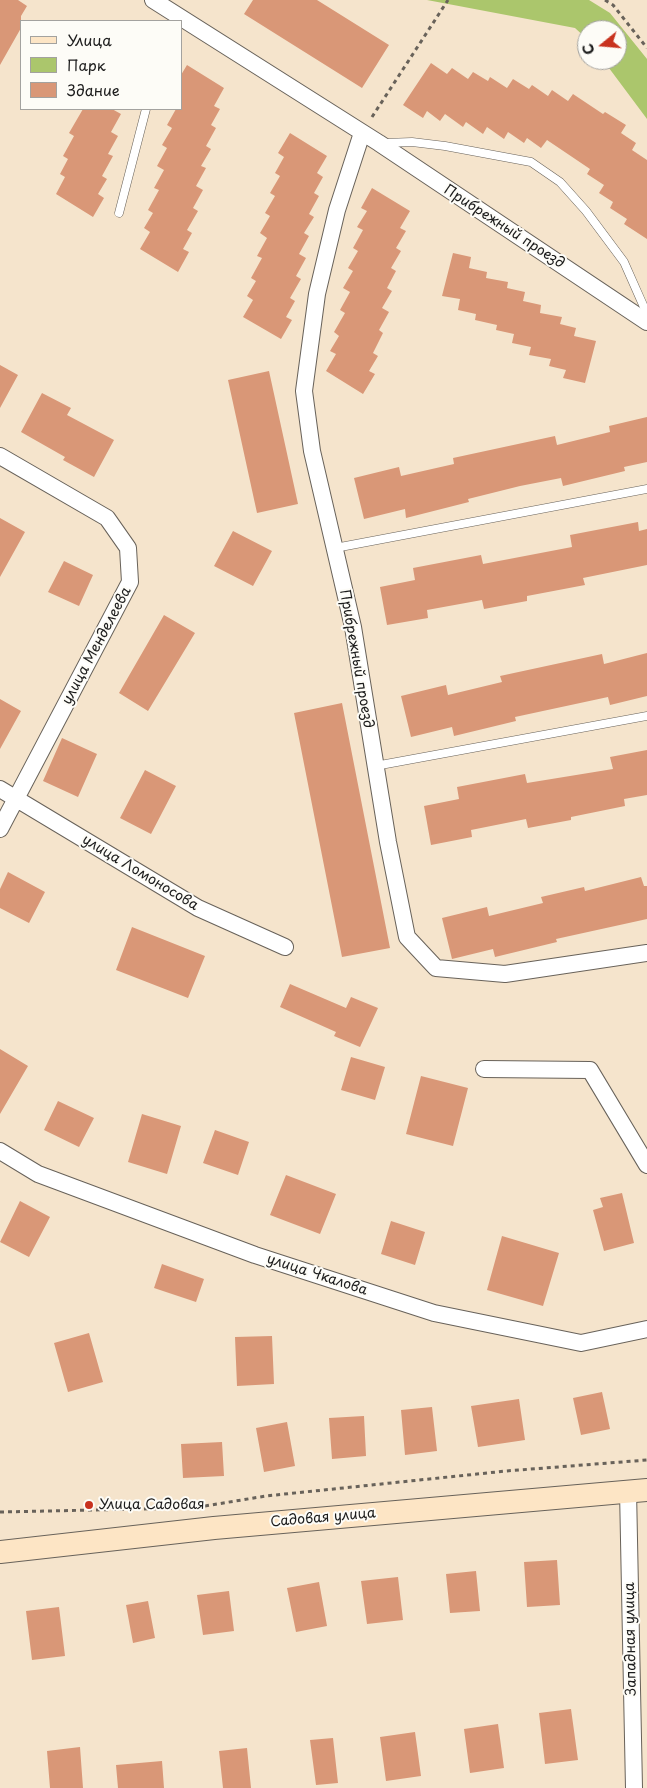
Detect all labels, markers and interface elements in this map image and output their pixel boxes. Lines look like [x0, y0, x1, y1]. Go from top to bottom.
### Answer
legend [20, 20, 182, 110]
north arrow [577, 20, 627, 70]
text: Улица [67, 28, 112, 51]
text: С [577, 41, 600, 57]
text: Парк [67, 53, 106, 76]
text: Здание [67, 78, 120, 101]
street label: Прибрежный проезд [441, 182, 567, 272]
street label: улица Менделеева [59, 584, 135, 708]
street label: Прибрежный проезд [336, 588, 376, 730]
street label: улица Ломоносова [79, 832, 201, 914]
street label: улица Чкалова [265, 1251, 369, 1299]
place label: Улица Садовая [99, 1497, 205, 1513]
marker: Улица Садовая [83, 1499, 95, 1511]
street label: Садовая улица [270, 1505, 376, 1531]
street label: Западная улица [622, 1582, 640, 1696]

